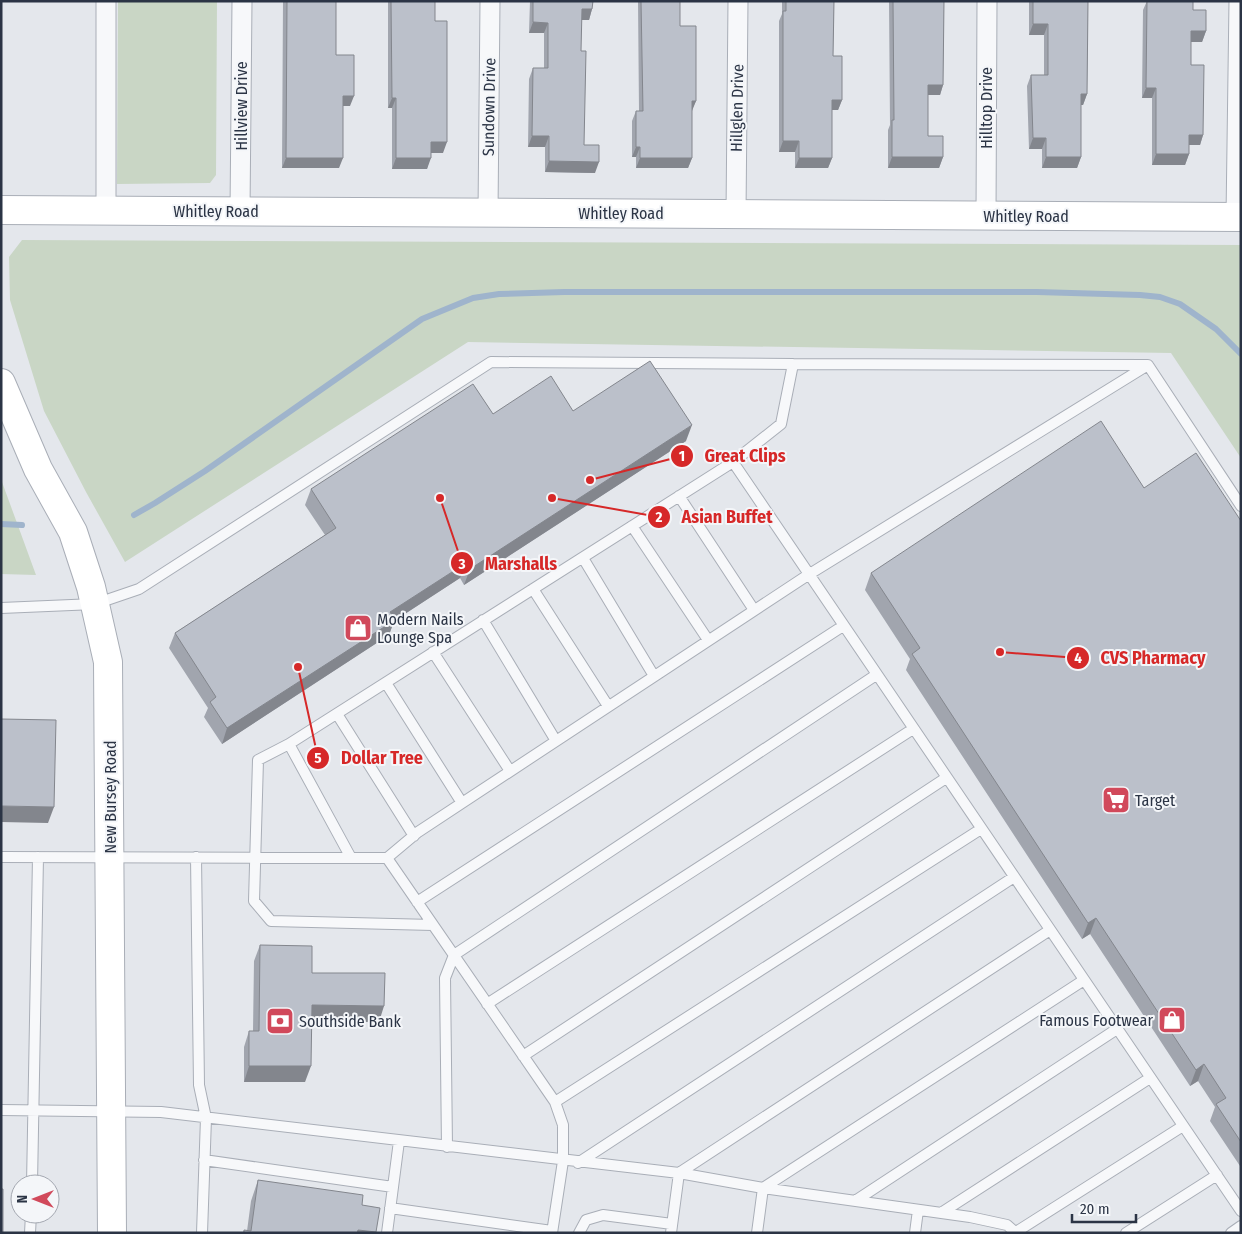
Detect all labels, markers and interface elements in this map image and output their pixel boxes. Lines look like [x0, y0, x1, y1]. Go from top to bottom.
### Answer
street label: Sundown Drive [479, 58, 499, 156]
street label: Hillview Drive [232, 61, 251, 151]
street label: Hillglen Drive [727, 64, 747, 152]
street label: Hilltop Drive [977, 67, 996, 149]
street label: Whitley Road [173, 202, 259, 221]
street label: Whitley Road [578, 204, 664, 223]
street label: Whitley Road [983, 207, 1069, 226]
callout: Great Clips [669, 439, 796, 472]
text: Great Clips [704, 445, 786, 467]
text: 1 [679, 447, 685, 465]
callout: Asian Buffet [646, 501, 782, 534]
text: Asian Buffet [681, 506, 773, 528]
text: 2 [655, 508, 663, 526]
callout: Marshalls [450, 547, 567, 580]
text: Marshalls [485, 553, 557, 575]
text: 3 [457, 555, 466, 573]
place label: Modern Nails Lounge Spa [377, 610, 464, 647]
shop icon: Modern Nails Lounge Spa [343, 613, 373, 643]
callout: CVS Pharmacy [1066, 642, 1216, 675]
text: CVS Pharmacy [1100, 647, 1206, 669]
text: 4 [1074, 649, 1082, 667]
street label: New Bursey Road [101, 740, 120, 854]
callout: Dollar Tree [306, 742, 433, 775]
text: Dollar Tree [341, 747, 423, 769]
text: 5 [314, 749, 322, 767]
supermarket icon: Target [1101, 785, 1131, 815]
place label: Target [1135, 791, 1176, 810]
shop icon: Famous Footwear [1157, 1005, 1187, 1035]
bank icon: Southside Bank [265, 1006, 295, 1036]
place label: Famous Footwear [1039, 1011, 1153, 1030]
place label: Southside Bank [299, 1012, 402, 1031]
north arrow [10, 1174, 60, 1224]
scale bar [1072, 1192, 1136, 1224]
text: N [14, 1195, 31, 1203]
text: 20 m [1080, 1200, 1110, 1218]

